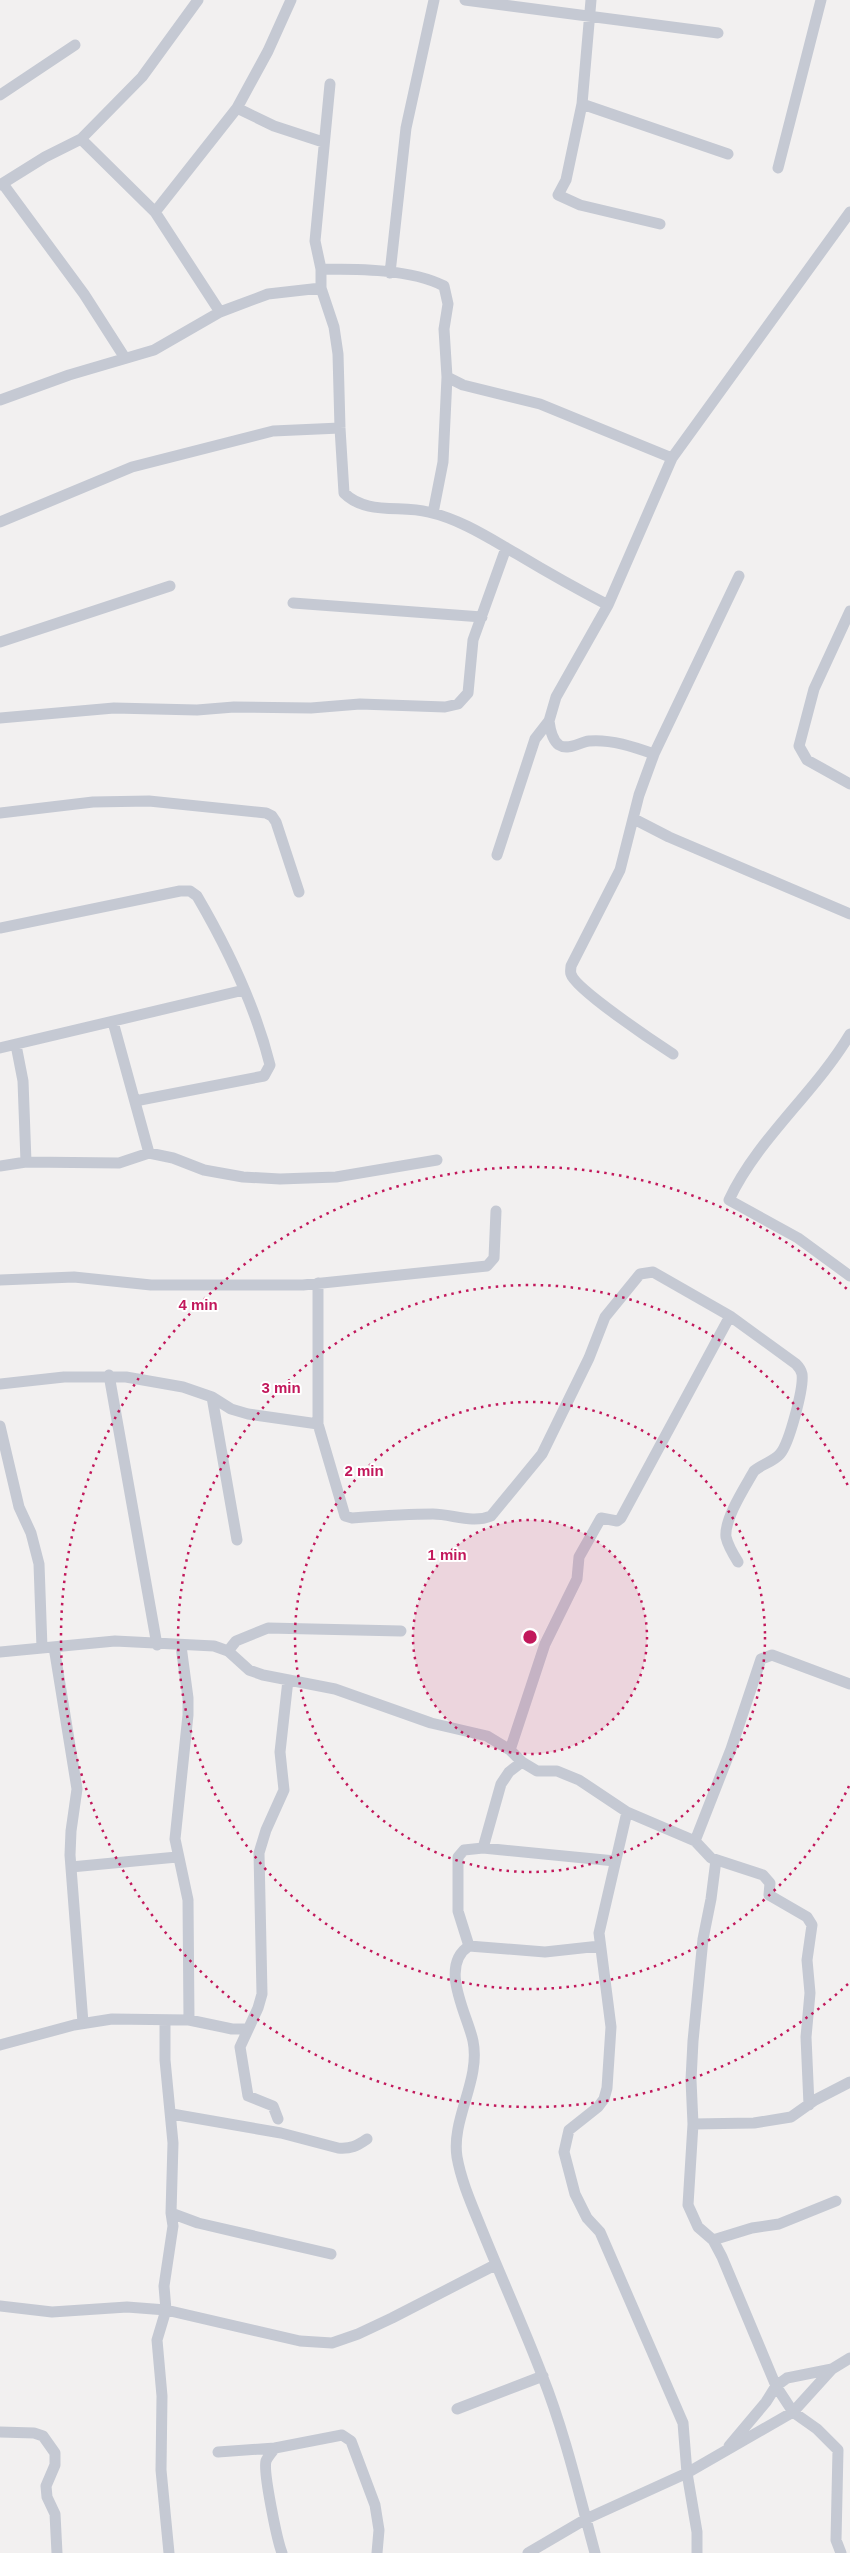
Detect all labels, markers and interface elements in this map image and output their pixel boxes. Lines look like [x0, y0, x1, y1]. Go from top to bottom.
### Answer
text: 4 min [178, 1296, 218, 1313]
text: 3 min [261, 1379, 301, 1396]
text: 2 min [344, 1462, 384, 1479]
text: 1 min [427, 1546, 467, 1563]
centre of rings [521, 1628, 539, 1646]

